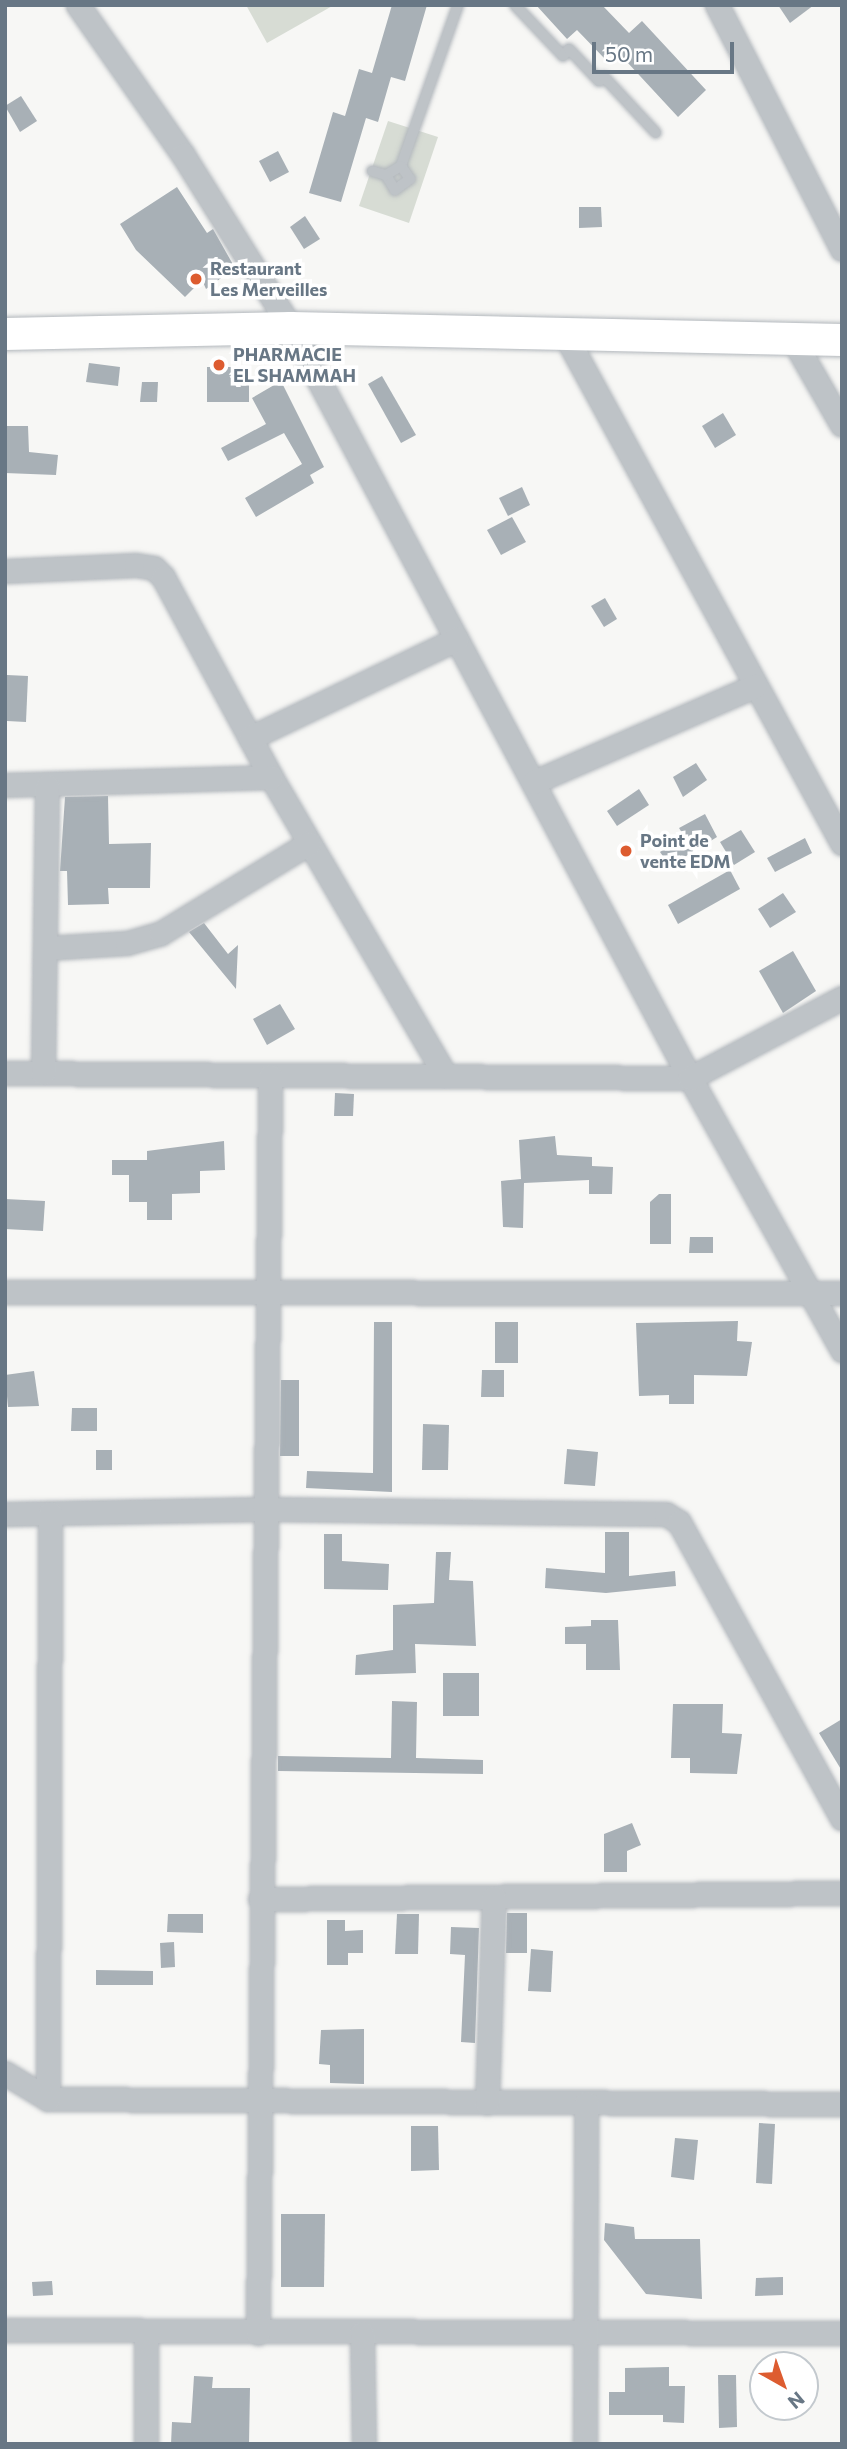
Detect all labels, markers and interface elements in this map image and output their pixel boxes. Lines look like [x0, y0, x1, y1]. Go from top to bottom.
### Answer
scale bar [595, 28, 737, 72]
text: 50 m [605, 41, 653, 66]
place label: Restaurant Les Merveilles [210, 258, 327, 300]
marker: Restaurant Les Merveilles [188, 271, 204, 287]
place label: PHARMACIE EL SHAMMAH [233, 344, 356, 386]
marker: PHARMACIE EL SHAMMAH [211, 357, 227, 373]
place label: Point de vente EDM [640, 830, 731, 872]
marker: Point de vente EDM [618, 843, 634, 859]
north arrow [749, 2351, 819, 2421]
text: N [784, 2388, 809, 2414]

